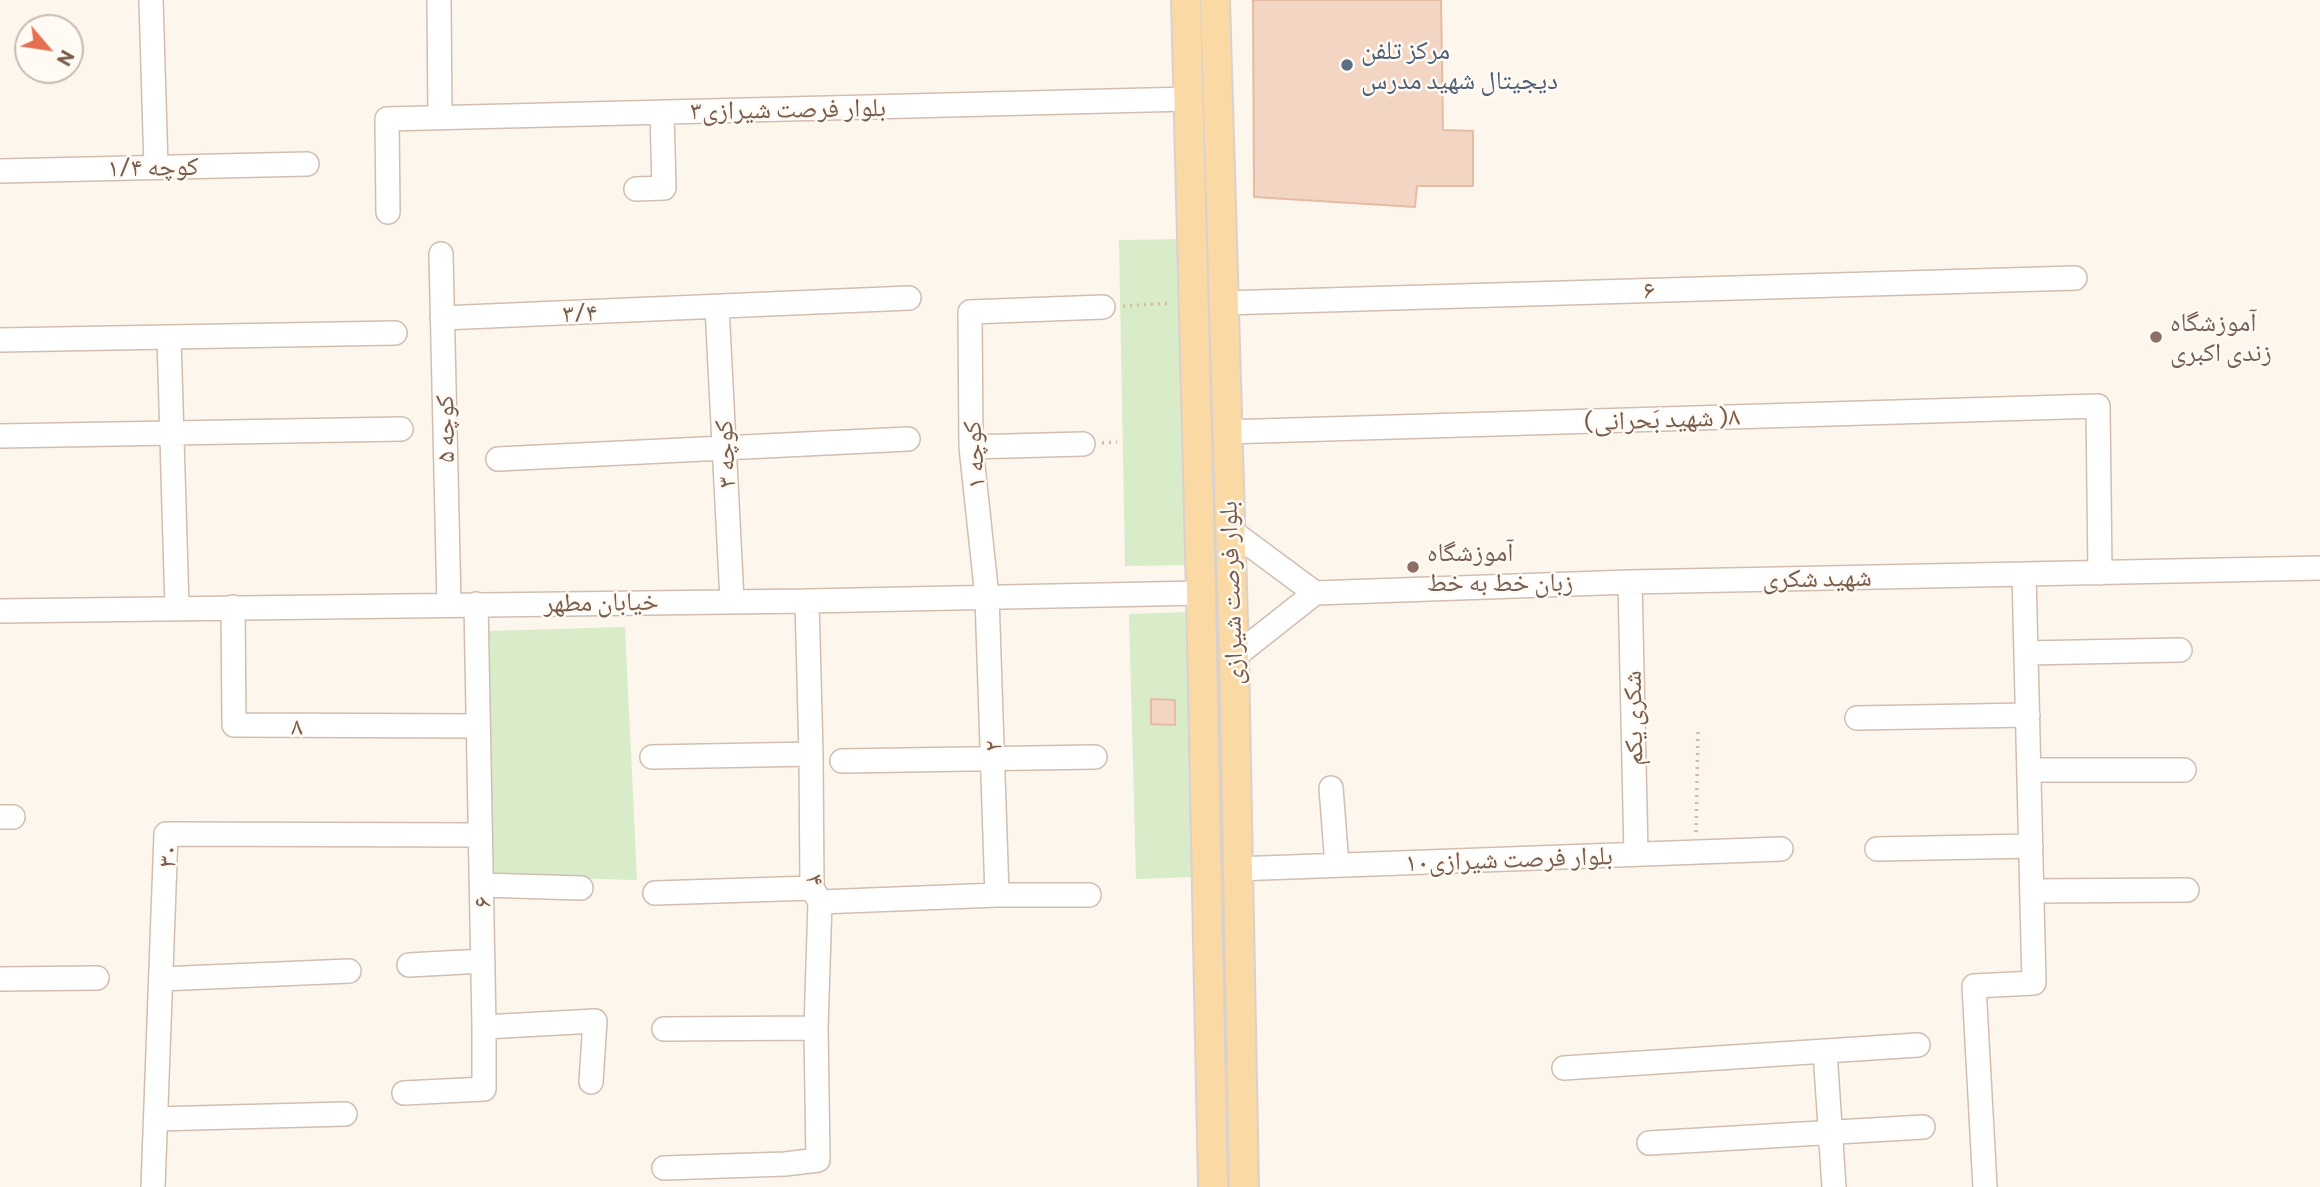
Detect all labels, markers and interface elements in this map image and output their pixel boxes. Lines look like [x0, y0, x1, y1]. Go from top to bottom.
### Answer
north arrow [14, 14, 84, 84]
place label: مرکز تلفن دیجیتال شهید مدرس [1361, 34, 1558, 96]
text: N [53, 47, 80, 70]
marker: مرکز تلفن دیجیتال شهید مدرس [1339, 57, 1355, 73]
street label: ۳بلوار فرصت شیرازی [690, 92, 886, 126]
street label: کوچه ۱/۴ [107, 151, 199, 183]
street label: ۶ [1643, 274, 1655, 306]
street label: ۳/۴ [562, 297, 598, 329]
place label: آموزشگاه زندی اکبری [2170, 306, 2272, 368]
marker: آموزشگاه زندی اکبری [2148, 329, 2164, 345]
street label: کوچه ۵ [429, 395, 461, 463]
street label: (شهید بَحرانی )۸ [1583, 401, 1741, 437]
street label: کوچه ۳ [708, 419, 742, 489]
street label: کوچه ۱ [956, 420, 992, 490]
street label: بلوار فرصت شیرازی [1212, 500, 1250, 686]
place label: آموزشگاه زبان خط به خط [1427, 536, 1573, 598]
marker: آموزشگاه زبان خط به خط [1405, 559, 1421, 575]
street label: شهید شکری [1762, 561, 1872, 595]
street label: خیابان مطهر [543, 585, 659, 619]
street label: شکری یکم [1617, 670, 1649, 766]
street label: ۸ [291, 710, 303, 742]
street label: ۲ [977, 740, 1009, 752]
street label: بلوار فرصت شیرازی۱۰ [1405, 840, 1613, 878]
street label: ۳۰ [151, 842, 185, 870]
street label: ۴ [799, 872, 831, 888]
street label: ۶ [466, 896, 498, 908]

